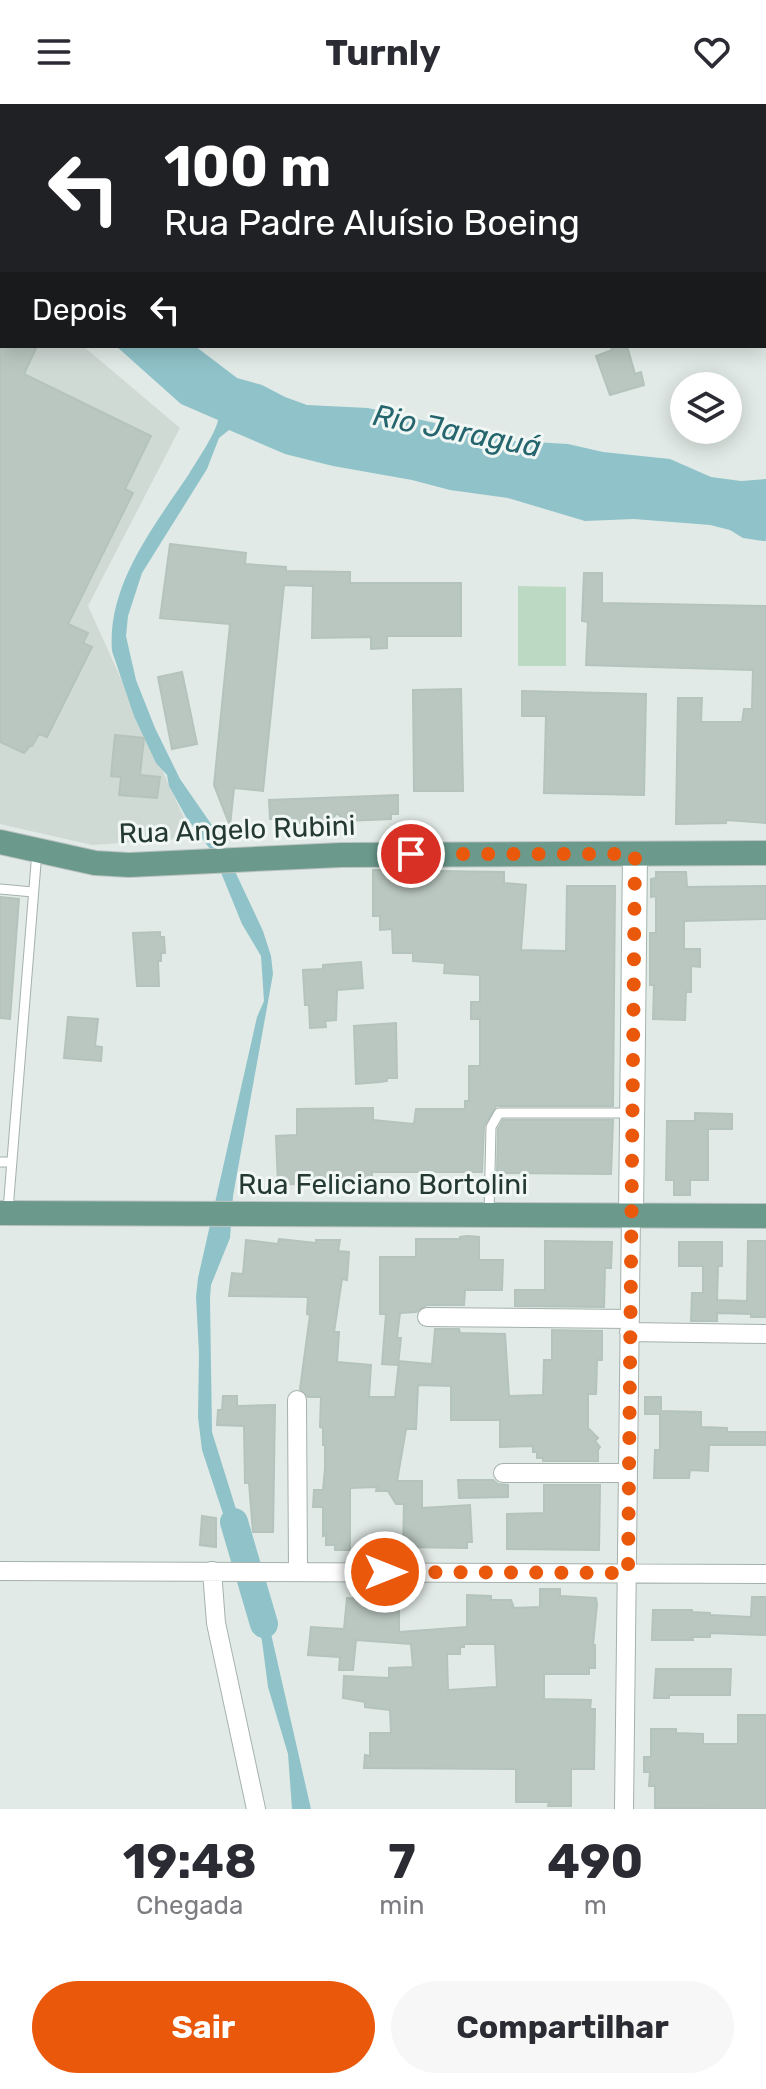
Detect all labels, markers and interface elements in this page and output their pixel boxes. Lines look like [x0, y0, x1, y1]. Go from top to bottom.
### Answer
icon: menu [32, 30, 76, 74]
icon: heart [690, 30, 734, 74]
text: Turnly [325, 31, 441, 74]
text: 100 m [164, 134, 331, 200]
icon: left [32, 136, 136, 240]
text: Rua Padre Aluísio Boeing [164, 201, 580, 244]
icon: left [143, 288, 187, 332]
text: Depois [32, 292, 127, 328]
map controls [670, 372, 742, 444]
button: layers [670, 372, 742, 444]
water label: Rio Jaraguá [370, 397, 544, 465]
street label: Rua Angelo Rubini [118, 809, 356, 850]
pin [377, 820, 445, 888]
icon: arrive [389, 832, 433, 876]
street label: Rua Feliciano Bortolini [238, 1168, 528, 1201]
position arrow [343, 1530, 427, 1614]
text: 19:48 [123, 1833, 257, 1890]
text: 7 [388, 1833, 416, 1890]
text: 490 [547, 1833, 643, 1890]
text: Chegada [136, 1890, 243, 1921]
text: min [379, 1890, 425, 1921]
text: m [584, 1890, 607, 1921]
button: Sair [32, 1981, 375, 2073]
button: Compartilhar [391, 1981, 734, 2073]

